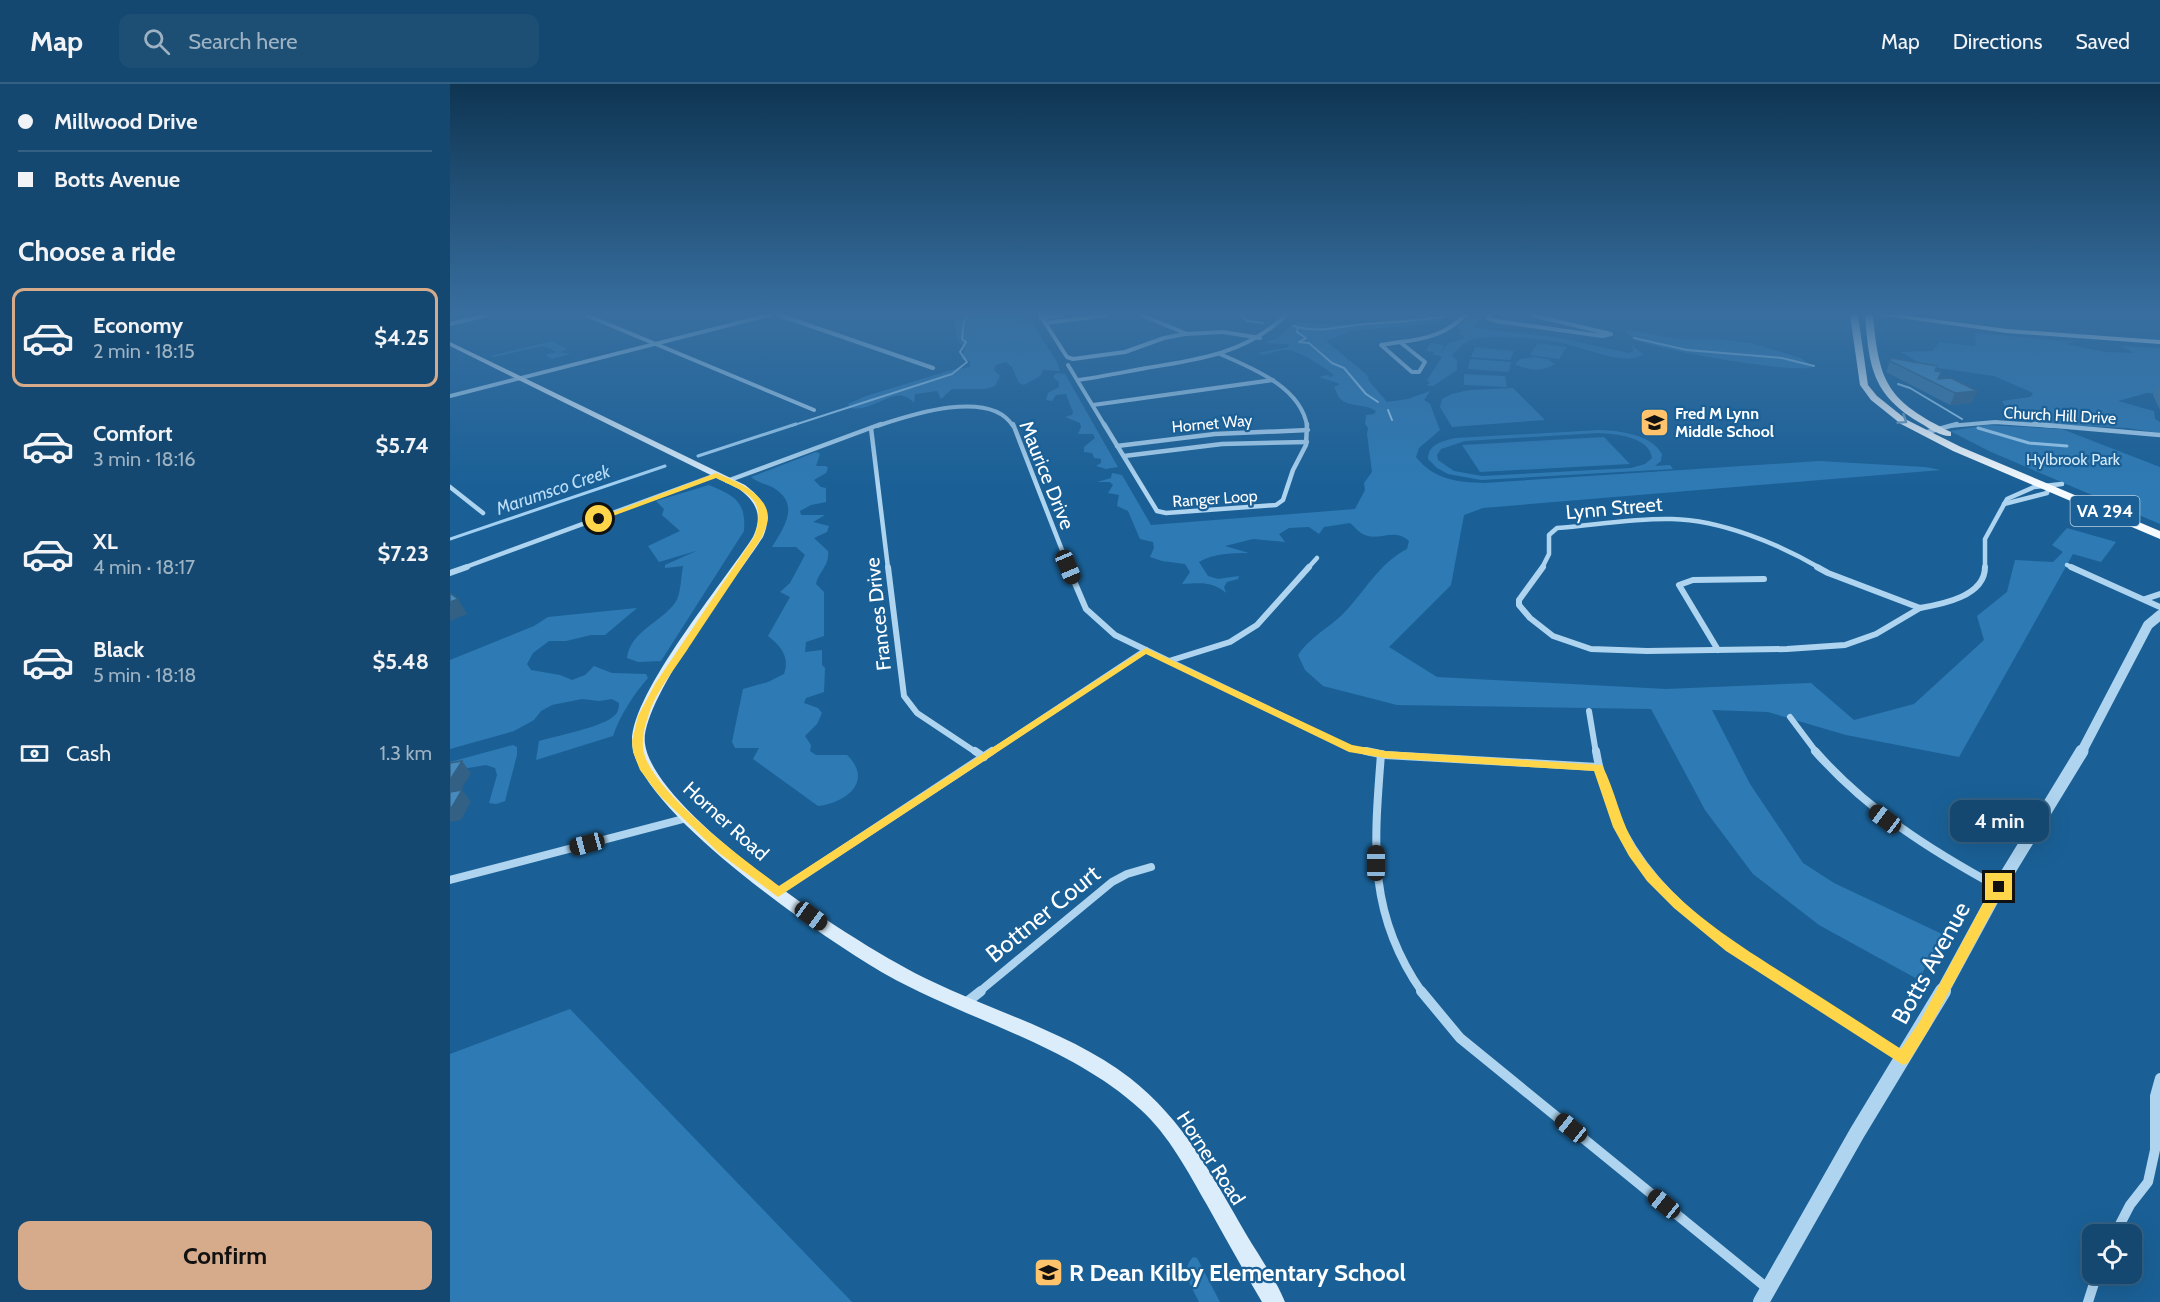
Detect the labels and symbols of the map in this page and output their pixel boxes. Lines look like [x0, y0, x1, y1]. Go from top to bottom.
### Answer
street label: Church Hill Drive [2003, 403, 2117, 428]
place label: Fred M Lynn Middle School [1675, 404, 1774, 441]
school or university icon: Fred M Lynn Middle School [1638, 406, 1670, 438]
street label: Hornet Way [1171, 411, 1253, 436]
one-way arrow [1896, 413, 1907, 424]
street label: Maurice Drive [1014, 417, 1080, 533]
park label: Hylbrook Park [2026, 450, 2121, 469]
water label: Marumsco Creek [492, 460, 614, 520]
street label: Ranger Loop [1172, 486, 1258, 511]
street label: Lynn Street [1565, 492, 1664, 524]
road number: VA 294 [2070, 496, 2140, 526]
route start [585, 505, 612, 532]
car [1053, 547, 1083, 587]
street label: Frances Drive [860, 556, 896, 672]
street label: Horner Road [678, 776, 774, 866]
callout: 4 min [1950, 800, 2048, 842]
car [1865, 801, 1905, 837]
car [567, 831, 607, 857]
car [1367, 845, 1385, 881]
street label: Bottner Court [980, 859, 1105, 968]
route end [1985, 873, 2012, 900]
street label: Botts Avenue [1885, 897, 1976, 1029]
car [791, 898, 831, 934]
street label: Horner Road [1172, 1107, 1250, 1209]
car [1551, 1110, 1591, 1146]
car [1644, 1186, 1684, 1222]
school or university icon: R Dean Kilby Elementary School [1032, 1257, 1064, 1289]
place label: R Dean Kilby Elementary School [1069, 1258, 1406, 1287]

